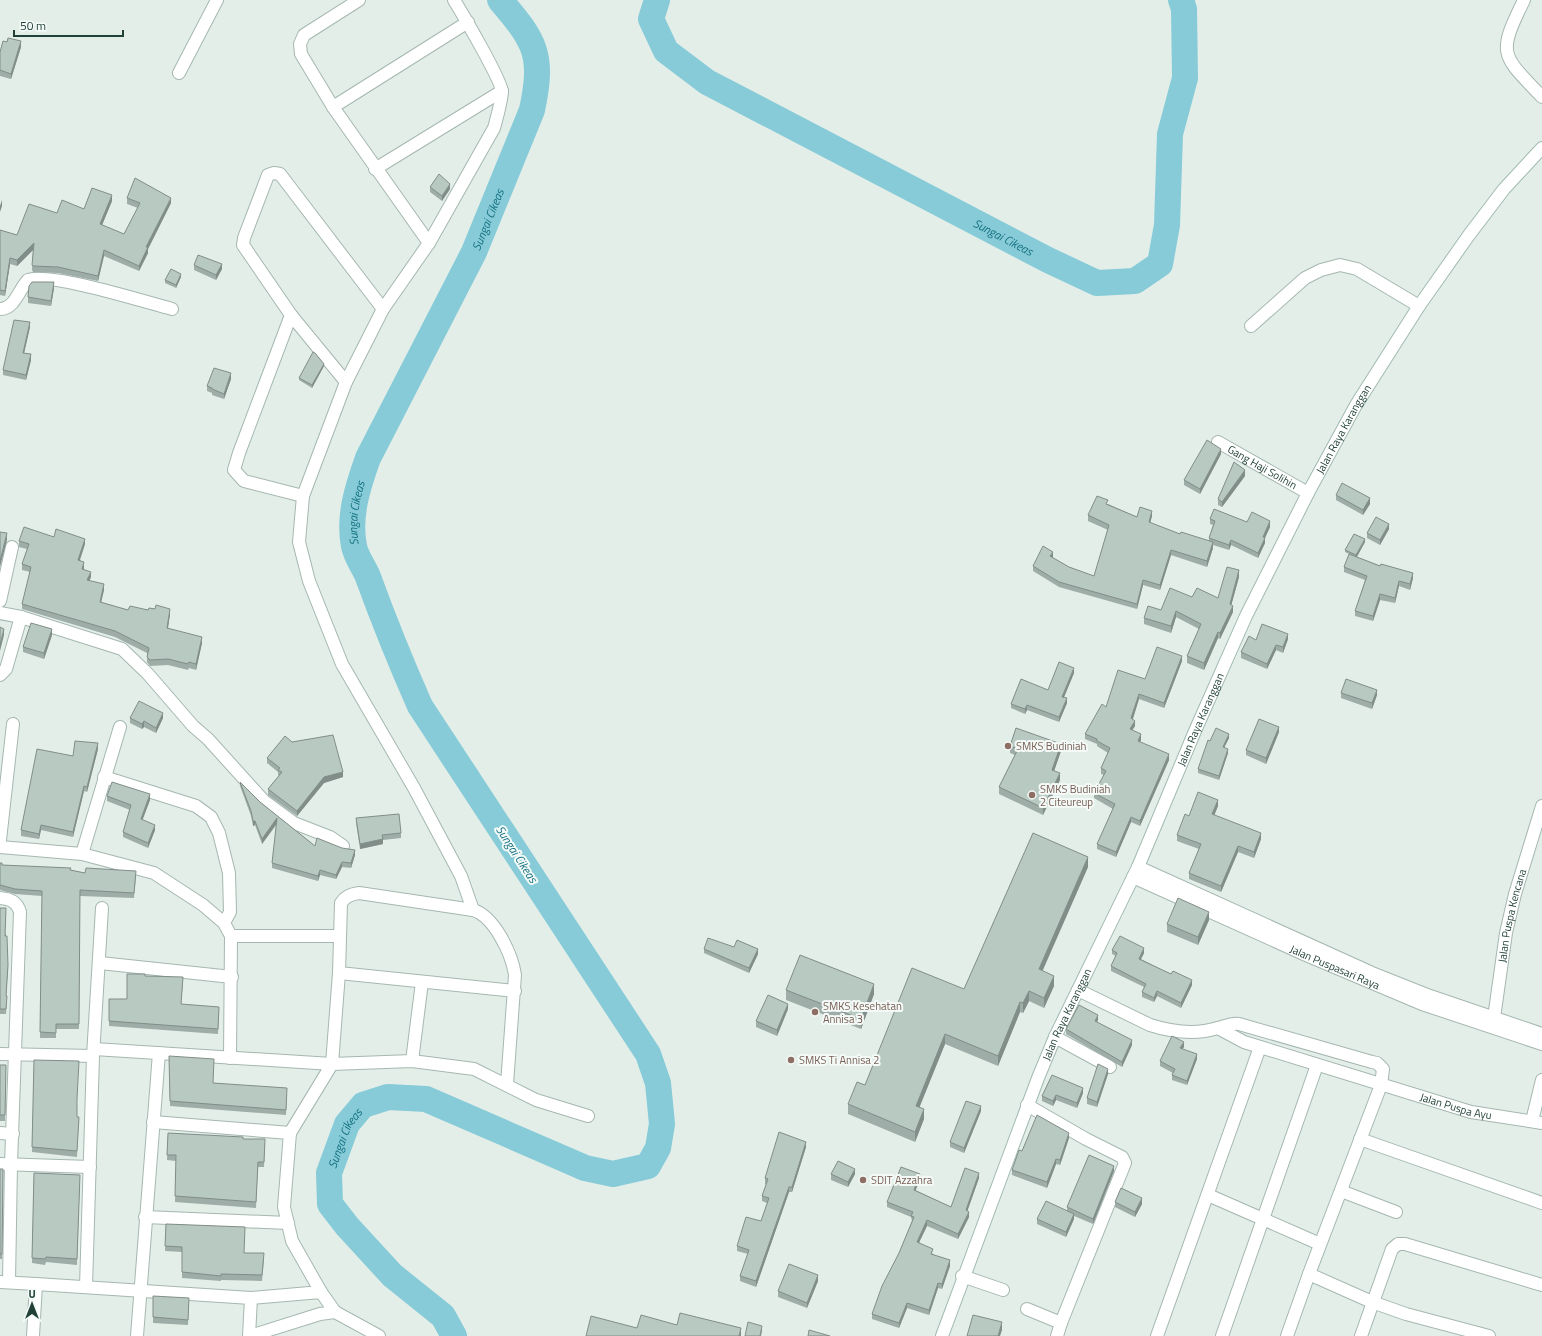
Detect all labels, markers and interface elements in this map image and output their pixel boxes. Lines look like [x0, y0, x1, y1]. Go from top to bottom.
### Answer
scale bar [14, 12, 123, 38]
text: 50 m [20, 16, 46, 35]
water label: Sungai Cikeas [466, 185, 509, 253]
water label: Sungai Cikeas [970, 213, 1037, 261]
street label: Jalan Raya Karanggan [1312, 381, 1375, 477]
street label: Gang Haji Solihin [1225, 441, 1300, 493]
water label: Sungai Cikeas [343, 478, 370, 547]
street label: Jalan Raya Karanggan [1173, 670, 1228, 769]
place label: SMKS Budiniah [1016, 738, 1087, 754]
marker: SMKS Budiniah [1003, 741, 1013, 751]
place label: SMKS Budiniah 2 Citeureup [1040, 781, 1111, 810]
marker: SMKS Budiniah 2 Citeureup [1027, 790, 1037, 800]
water label: Sungai Cikeas [491, 822, 543, 887]
street label: Jalan Puspa Kencana [1494, 866, 1530, 964]
street label: Jalan Puspasari Raya [1287, 941, 1383, 993]
street label: Jalan Raya Karanggan [1038, 966, 1095, 1063]
place label: SMKS Kesehatan Annisa 3 [823, 998, 902, 1027]
marker: SMKS Kesehatan Annisa 3 [810, 1007, 820, 1017]
place label: SMKS Ti Annisa 2 [799, 1052, 879, 1068]
marker: SMKS Ti Annisa 2 [786, 1055, 796, 1065]
street label: Jalan Puspa Ayu [1418, 1089, 1493, 1123]
water label: Sungai Cikeas [322, 1103, 367, 1171]
place label: SDIT Azzahra [871, 1172, 933, 1188]
marker: SDIT Azzahra [858, 1175, 868, 1185]
north arrow [12, 1284, 52, 1324]
text: U [28, 1286, 36, 1302]

